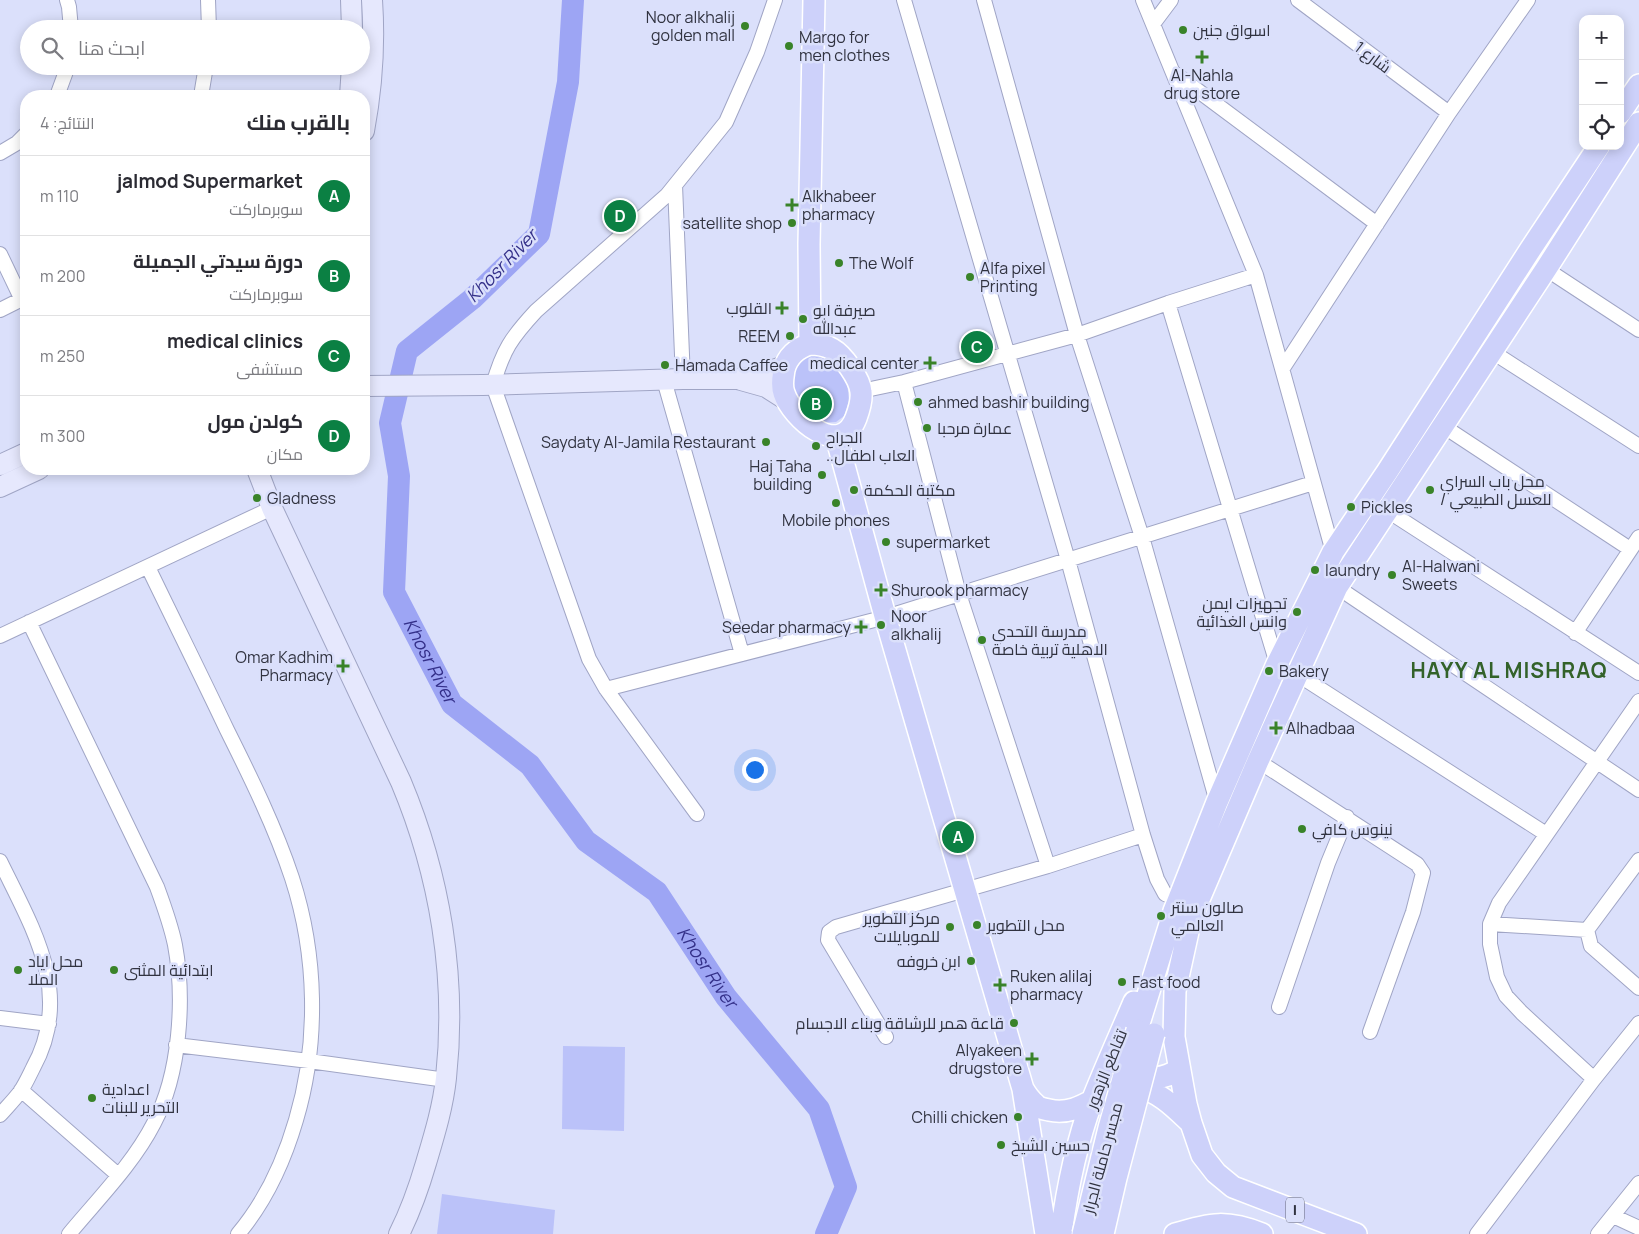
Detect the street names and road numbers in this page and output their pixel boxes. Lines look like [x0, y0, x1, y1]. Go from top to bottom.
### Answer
street label: شارع 1 [1350, 36, 1396, 79]
street label: تقاطع الزهور [1080, 1025, 1133, 1113]
street label: مجسر حاملة الجرار [1076, 1100, 1127, 1217]
road number: ١ [1286, 1198, 1304, 1222]

